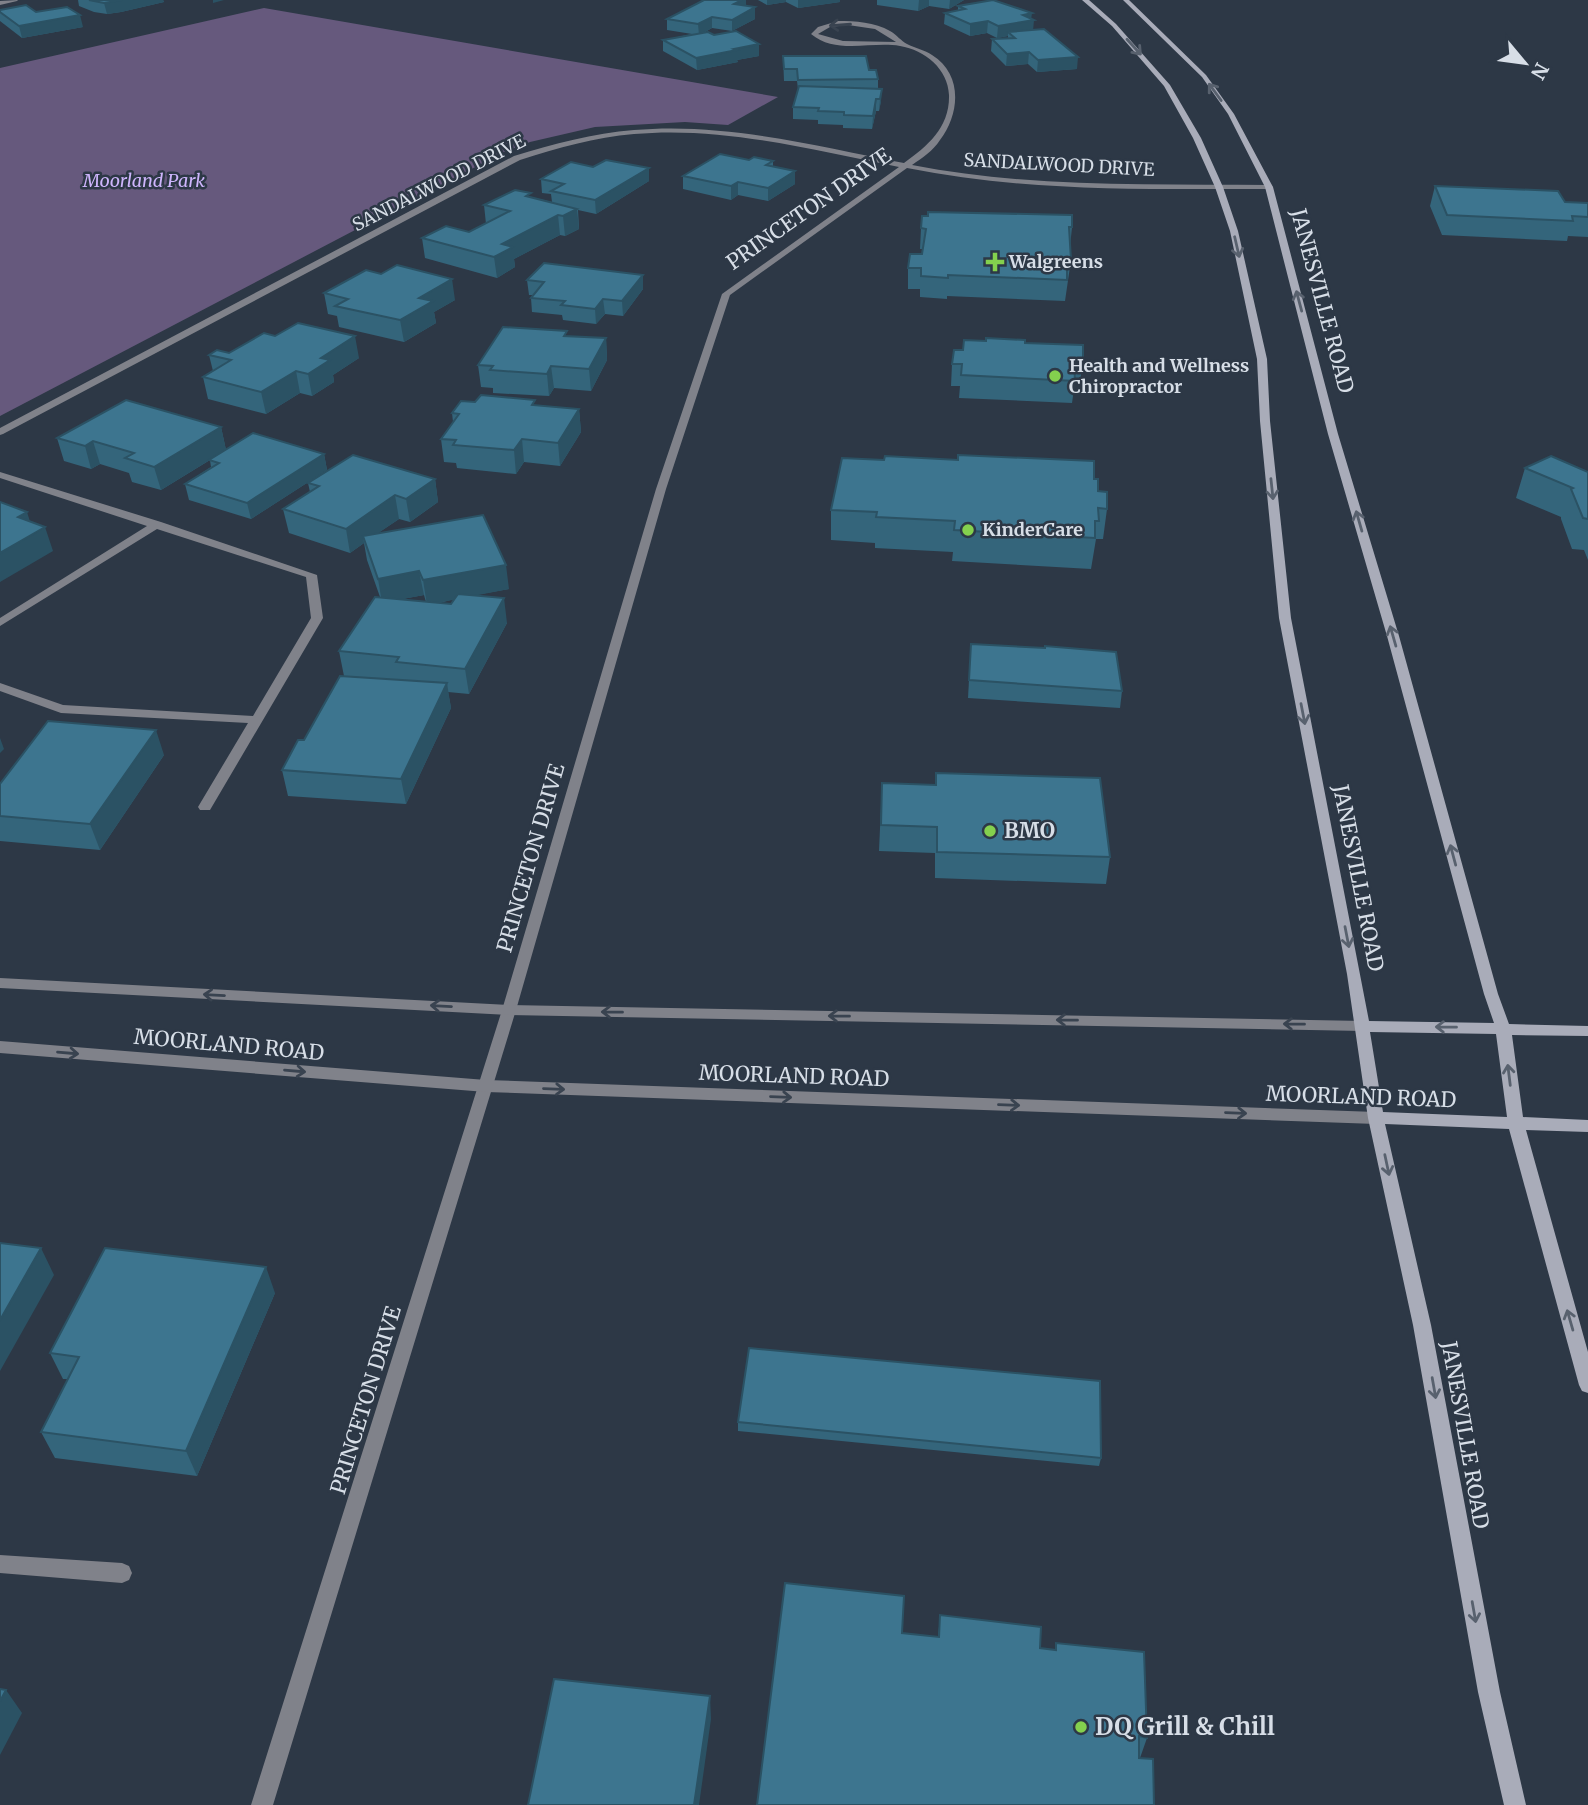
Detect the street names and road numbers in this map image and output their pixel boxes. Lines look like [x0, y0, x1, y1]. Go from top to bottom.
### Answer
street label: SANDALWOOD DRIVE [348, 129, 530, 236]
street label: PRINCETON DRIVE [721, 141, 897, 276]
street label: SANDALWOOD DRIVE [963, 148, 1156, 181]
street label: JANESVILLE ROAD [1285, 205, 1360, 396]
street label: PRINCETON DRIVE [491, 760, 571, 955]
street label: JANESVILLE ROAD [1327, 781, 1390, 974]
street label: MOORLAND ROAD [133, 1023, 325, 1066]
street label: MOORLAND ROAD [698, 1059, 890, 1092]
street label: MOORLAND ROAD [1265, 1080, 1457, 1113]
street label: PRINCETON DRIVE [324, 1302, 407, 1497]
street label: JANESVILLE ROAD [1436, 1338, 1495, 1531]

